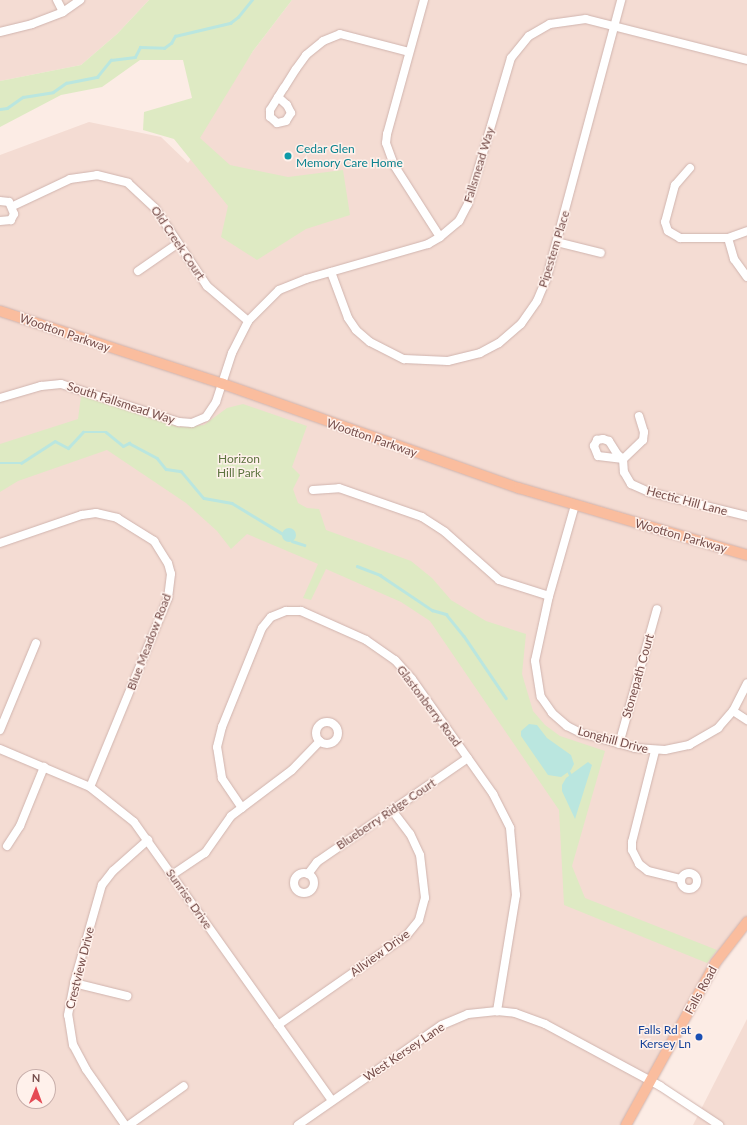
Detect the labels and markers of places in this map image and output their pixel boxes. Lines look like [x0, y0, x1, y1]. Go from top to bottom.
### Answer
place label: Cedar Glen Memory Care Home [296, 142, 403, 170]
marker: Cedar Glen Memory Care Home [283, 151, 293, 161]
place label: Falls Rd at Kersey Ln [638, 1023, 691, 1051]
marker: Falls Rd at Kersey Ln [694, 1032, 704, 1042]

